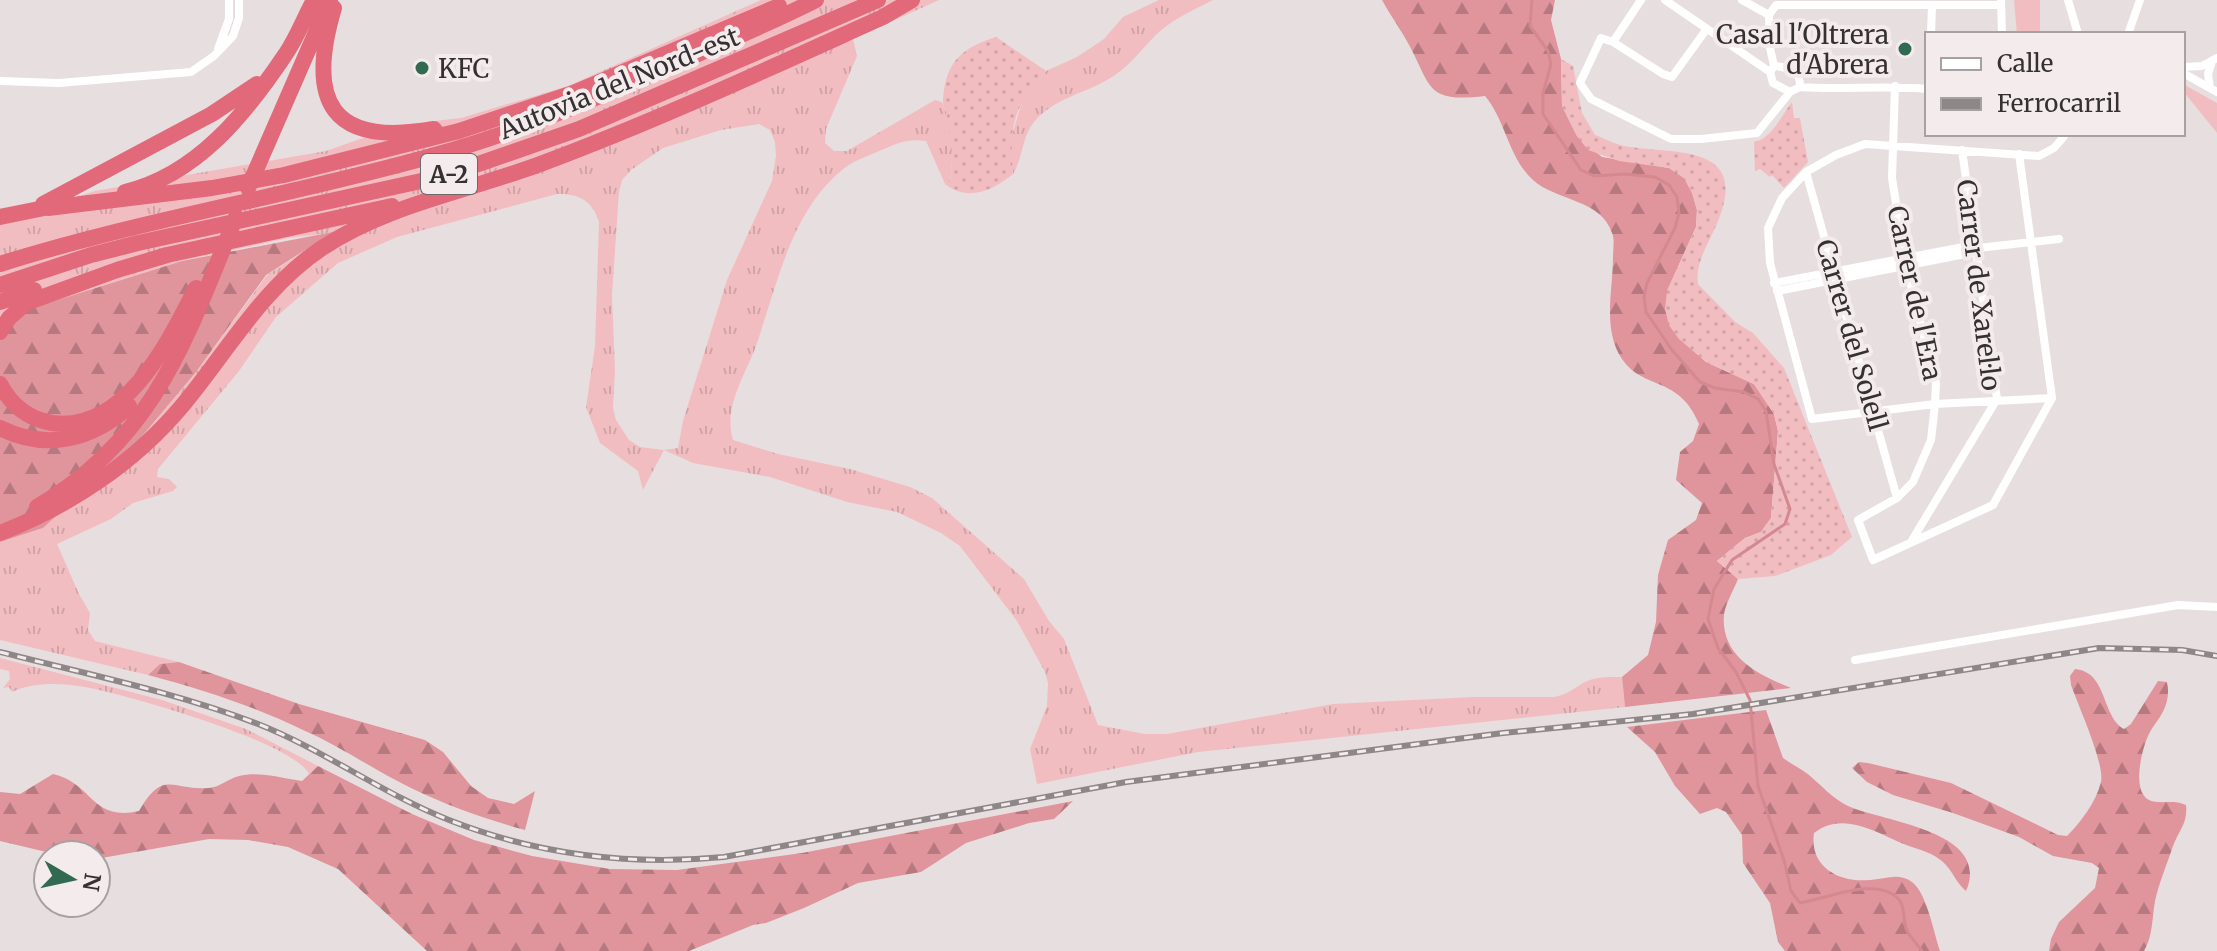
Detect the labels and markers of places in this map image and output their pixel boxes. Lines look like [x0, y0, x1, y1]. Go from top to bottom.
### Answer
place label: Casal l'Oltrera d'Abrera [1716, 18, 1889, 81]
marker: Casal l'Oltrera d'Abrera [1896, 40, 1914, 58]
place label: KFC [438, 52, 490, 85]
marker: KFC [413, 59, 431, 77]

